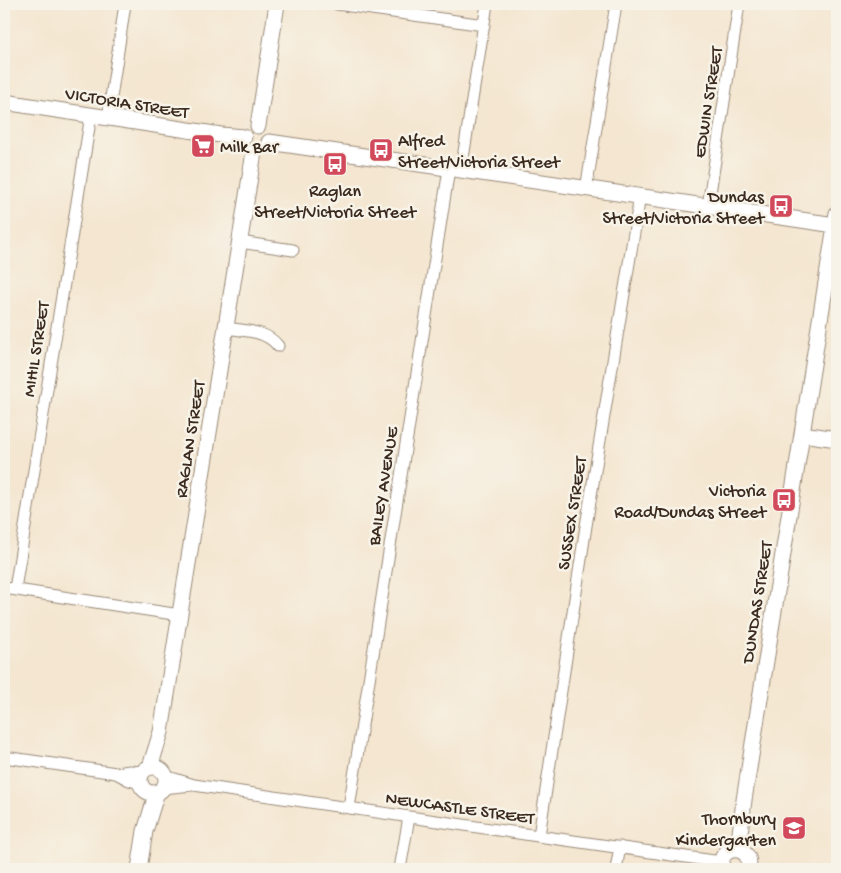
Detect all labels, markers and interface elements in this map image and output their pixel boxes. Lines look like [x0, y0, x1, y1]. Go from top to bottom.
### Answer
street label: EDWIN STREET [690, 44, 729, 160]
street label: VICTORIA STREET [62, 84, 191, 125]
place label: Alfred Street/Victoria Street [398, 132, 561, 174]
supermarket icon: Milk Bar [190, 133, 216, 159]
bus stop icon: Alfred Street/Victoria Street [368, 137, 394, 163]
place label: Milk Bar [220, 138, 280, 159]
bus stop icon: Raglan Street/Victoria Street [322, 151, 348, 177]
place label: Raglan Street/Victoria Street [254, 182, 417, 224]
place label: Dundas Street/Victoria Street [602, 188, 766, 230]
bus stop icon: Dundas Street/Victoria Street [768, 193, 794, 219]
street label: MIHIL STREET [20, 299, 56, 399]
street label: RAGLAN STREET [172, 378, 211, 500]
street label: BAILEY AVENUE [365, 425, 404, 548]
street label: SUSSEX STREET [554, 454, 593, 572]
place label: Victoria Road/Dundas Street [614, 482, 768, 524]
bus stop icon: Victoria Road/Dundas Street [771, 487, 797, 513]
street label: DUNDAS STREET [738, 539, 779, 666]
street label: NEWCASTLE STREET [384, 789, 536, 830]
place label: Thornbury Kindergarten [676, 810, 776, 852]
school or university icon: Thornbury Kindergarten [781, 815, 807, 841]

